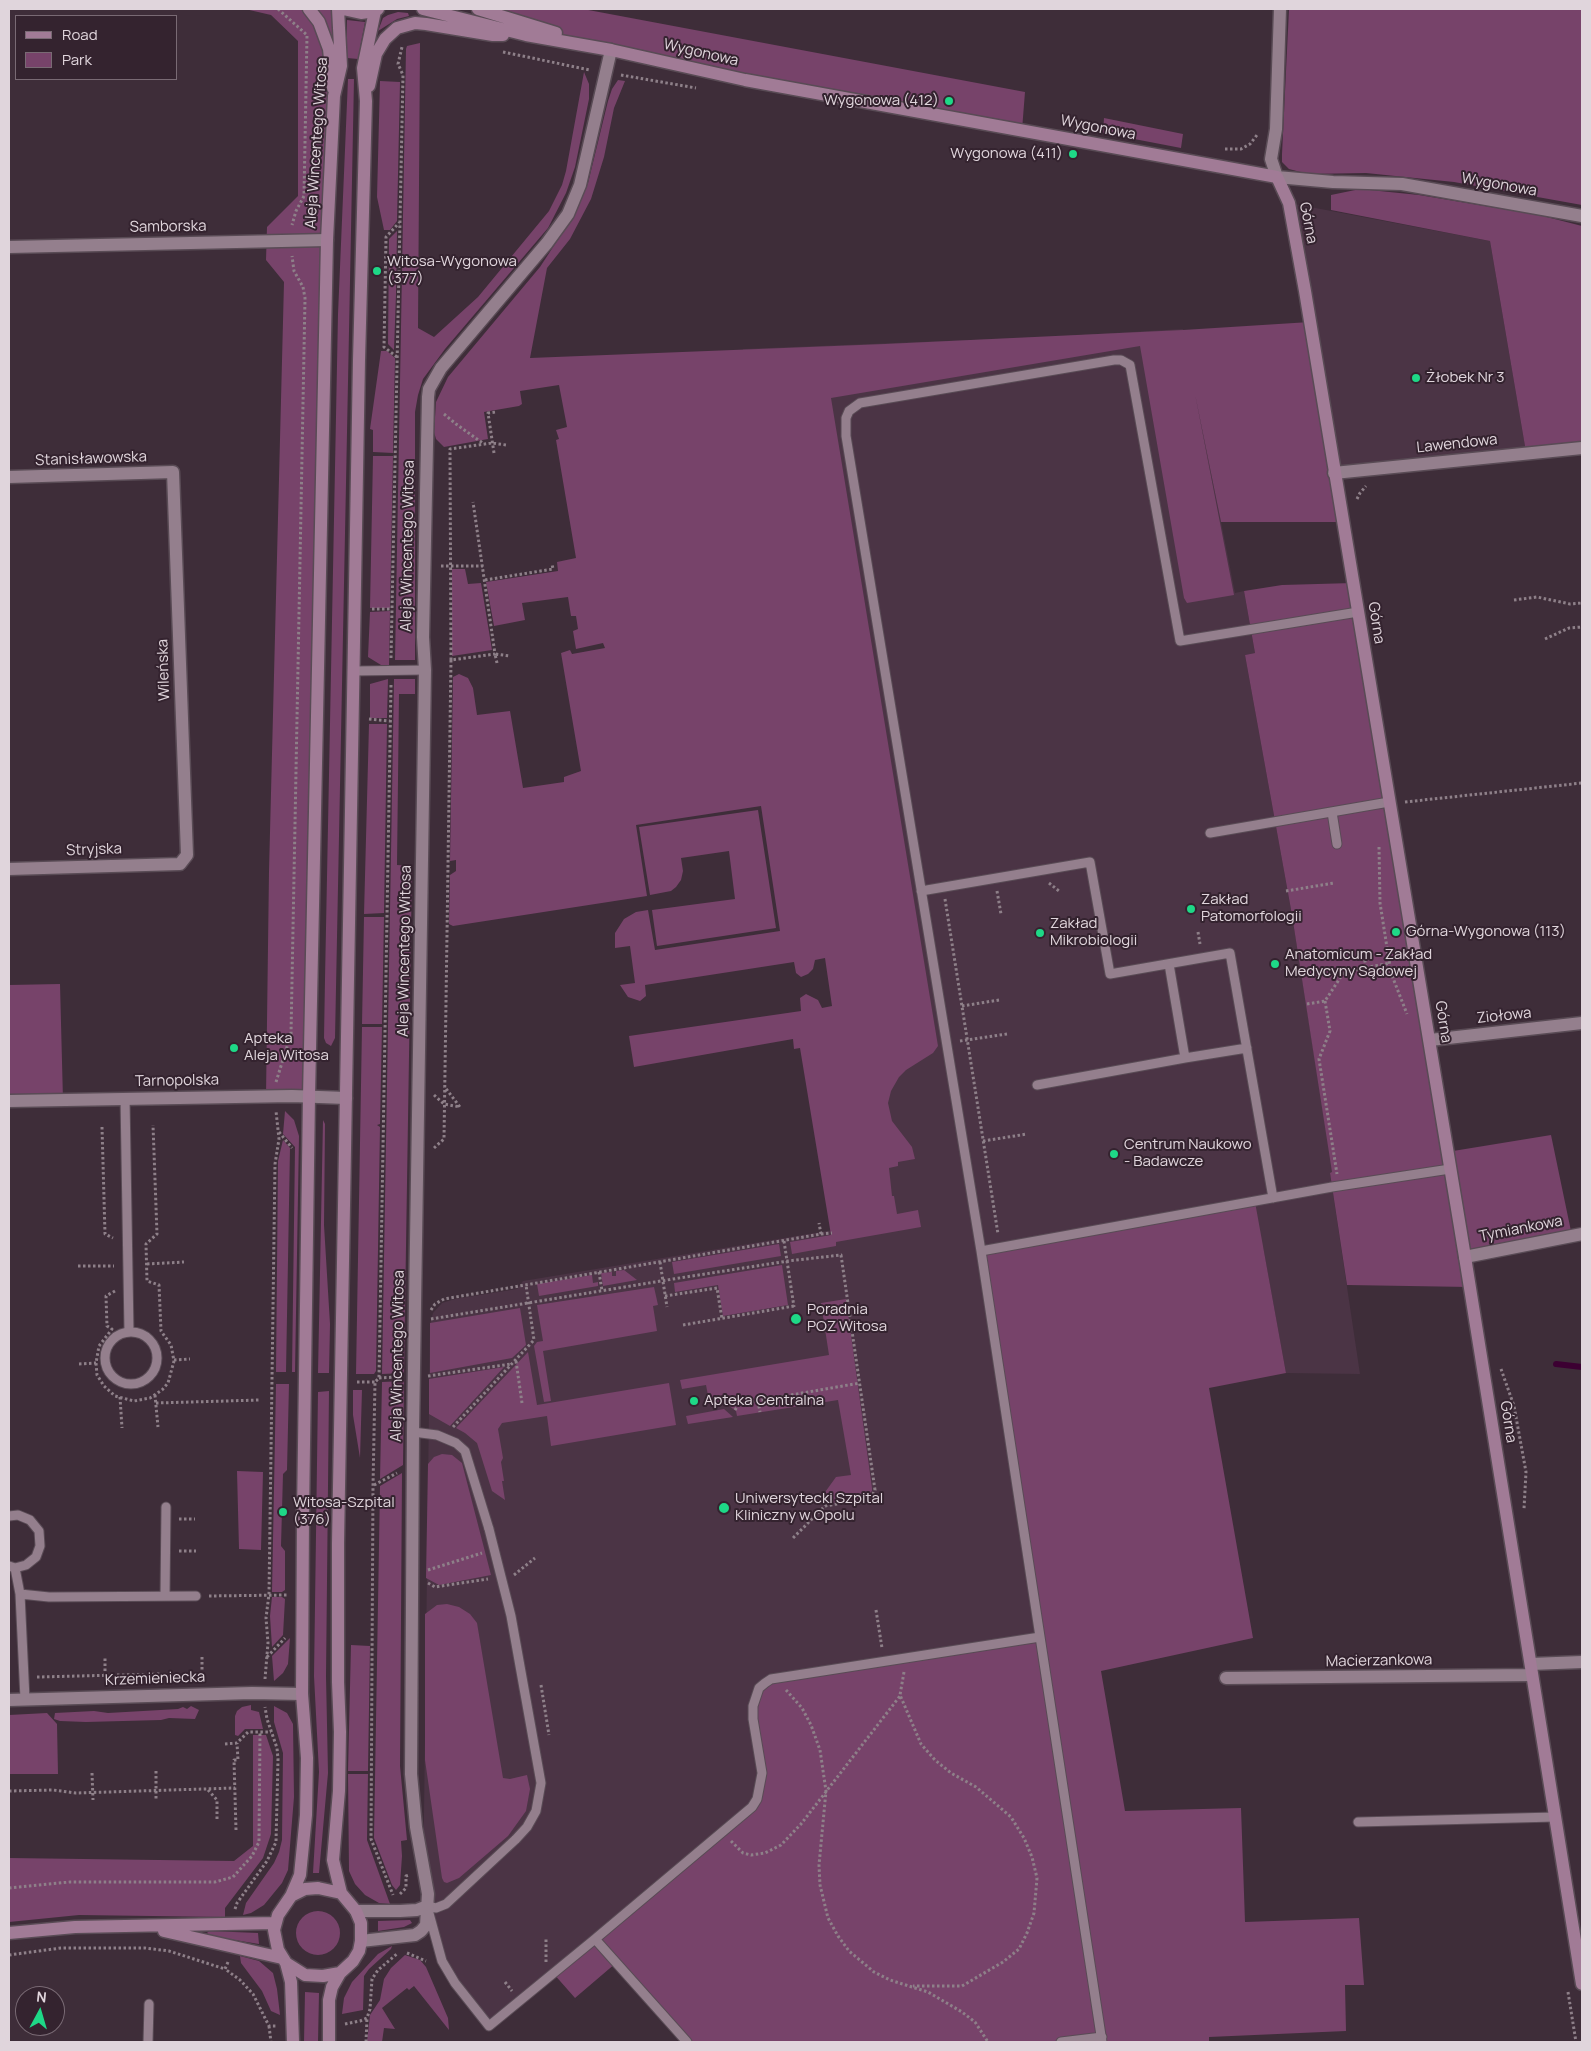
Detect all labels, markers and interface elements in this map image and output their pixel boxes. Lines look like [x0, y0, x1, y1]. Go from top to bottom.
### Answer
legend [15, 15, 178, 80]
text: Road [62, 24, 98, 45]
street label: Wygonowa [662, 36, 740, 70]
text: Park [62, 49, 92, 70]
street label: Aleja Wincentego Witosa [302, 57, 332, 229]
place label: Wygonowa (412) [824, 92, 939, 110]
marker: Wygonowa (412) [943, 95, 955, 107]
street label: Wygonowa [1059, 112, 1137, 144]
place label: Wygonowa (411) [950, 145, 1063, 163]
marker: Wygonowa (411) [1067, 148, 1079, 160]
street label: Wygonowa [1460, 170, 1538, 200]
street label: Górna [1295, 201, 1321, 245]
street label: Samborska [129, 217, 207, 237]
place label: Witosa-Wygonowa (377) [387, 253, 517, 288]
marker: Witosa-Wygonowa (377) [371, 265, 383, 277]
place label: Żłobek Nr 3 [1426, 369, 1504, 387]
marker: Żłobek Nr 3 [1410, 372, 1422, 384]
street label: Lawendowa [1416, 431, 1498, 457]
street label: Stanisławowska [35, 448, 147, 470]
street label: Aleja Wincentego Witosa [398, 460, 418, 632]
street label: Górna [1364, 601, 1388, 645]
street label: Wileńska [154, 639, 174, 701]
street label: Stryjska [66, 840, 122, 860]
street label: Aleja Wincentego Witosa [395, 865, 415, 1037]
place label: Zakład Patomorfologii [1201, 891, 1302, 926]
marker: Zakład Patomorfologii [1185, 903, 1197, 915]
place label: Zakład Mikrobiologii [1050, 915, 1137, 950]
place label: Górna-Wygonowa (113) [1406, 923, 1566, 941]
marker: Górna-Wygonowa (113) [1390, 926, 1402, 938]
marker: Zakład Mikrobiologii [1034, 927, 1046, 939]
place label: Anatomicum - Zakład Medycyny Sądowej [1285, 946, 1432, 981]
marker: Anatomicum - Zakład Medycyny Sądowej [1269, 958, 1281, 970]
street label: Górna [1431, 1000, 1455, 1044]
street label: Ziołowa [1476, 1004, 1532, 1028]
place label: Apteka Aleja Witosa [244, 1030, 329, 1065]
marker: Apteka Aleja Witosa [228, 1042, 240, 1054]
street label: Tarnopolska [135, 1071, 219, 1091]
place label: Centrum Naukowo - Badawcze [1124, 1136, 1252, 1171]
marker: Centrum Naukowo - Badawcze [1108, 1148, 1120, 1160]
street label: Tymiankowa [1478, 1212, 1564, 1246]
street label: Aleja Wincentego Witosa [388, 1270, 408, 1442]
place label: Poradnia POZ Witosa [807, 1301, 887, 1336]
marker: Poradnia POZ Witosa [789, 1312, 803, 1326]
place label: Apteka Centralna [704, 1392, 824, 1410]
marker: Apteka Centralna [688, 1395, 700, 1407]
street label: Górna [1496, 1400, 1520, 1444]
place label: Uniwersytecki Szpital Kliniczny w Opolu [735, 1490, 883, 1525]
place label: Witosa-Szpital (376) [293, 1494, 395, 1529]
marker: Uniwersytecki Szpital Kliniczny w Opolu [717, 1501, 731, 1515]
marker: Witosa-Szpital (376) [277, 1506, 289, 1518]
street label: Macierzankowa [1326, 1651, 1432, 1671]
street label: Krzemieniecka [105, 1668, 205, 1690]
north arrow [15, 1986, 65, 2036]
text: N [36, 1987, 48, 2007]

